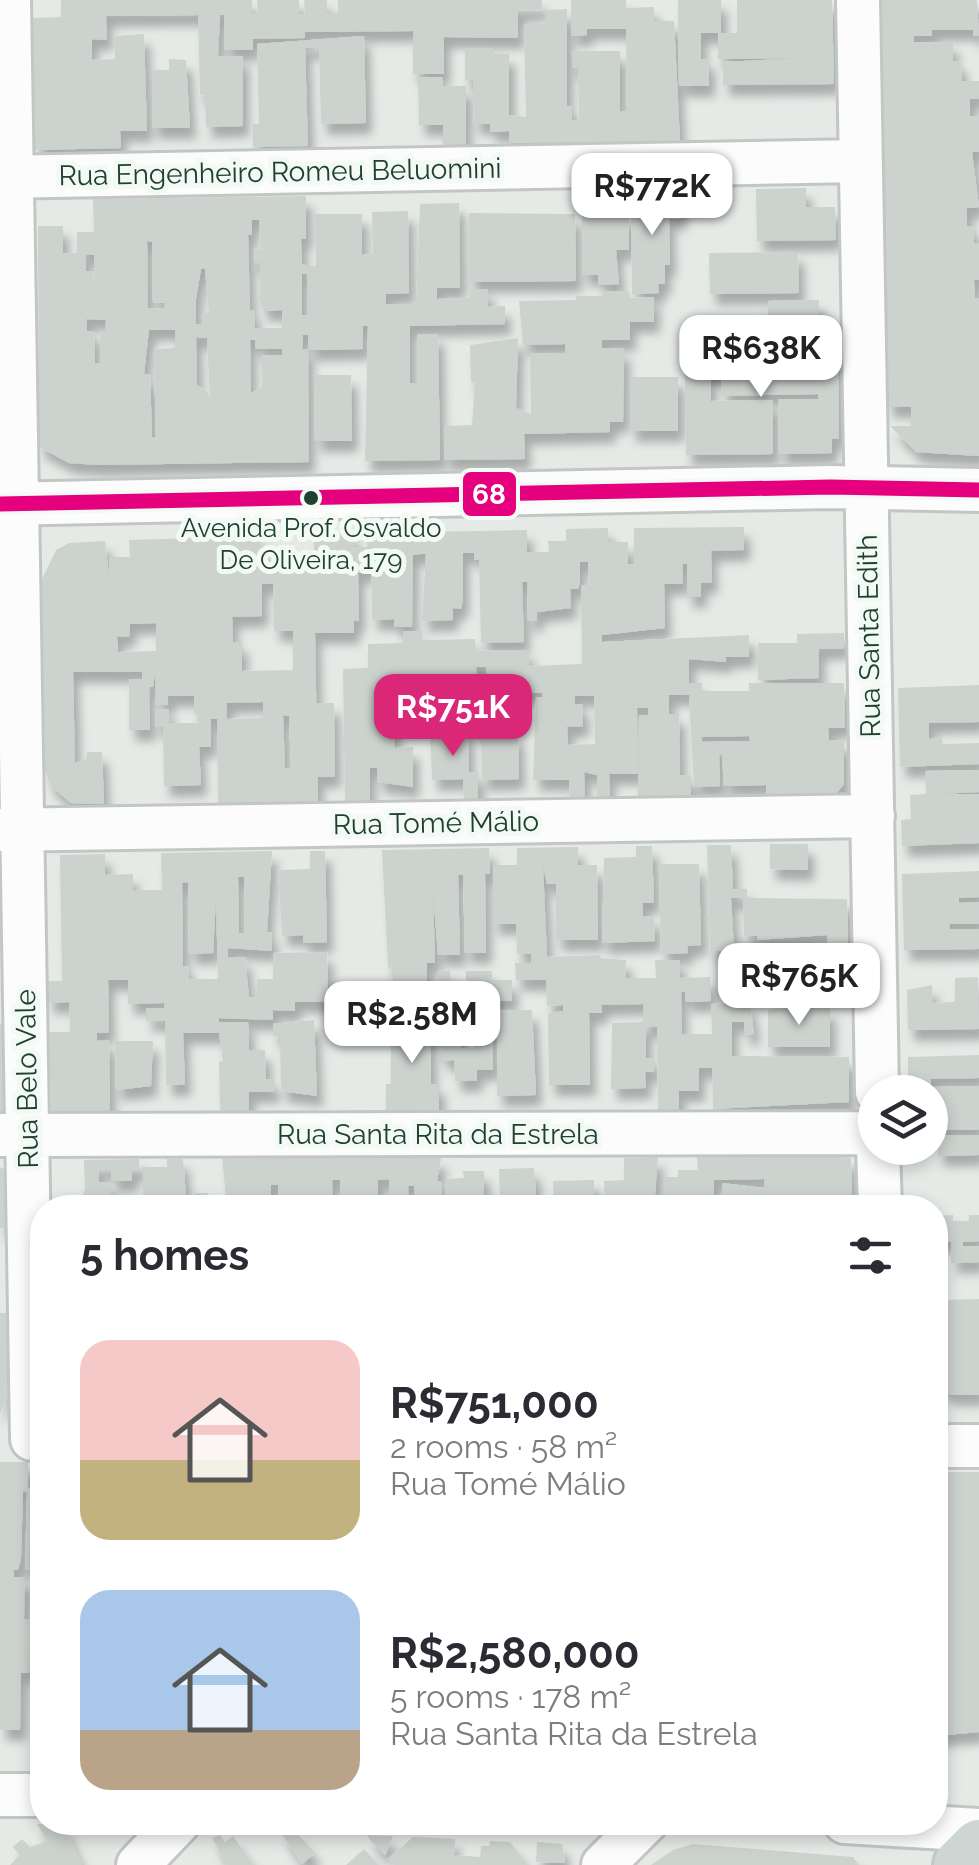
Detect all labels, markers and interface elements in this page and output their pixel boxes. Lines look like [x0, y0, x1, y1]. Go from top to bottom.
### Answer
street label: Rua Engenheiro Romeu Beluomini [58, 152, 502, 192]
pin: R$772K [571, 153, 733, 238]
text: R$772K [593, 167, 711, 204]
pin: R$638K [680, 315, 842, 400]
text: R$638K [701, 329, 821, 366]
line badge: 68 [461, 470, 518, 518]
text: 68 [472, 478, 506, 511]
marker: Avenida Prof. Osvaldo De Oliveira, 179 [301, 488, 321, 508]
place label: Avenida Prof. Osvaldo De Oliveira, 179 [181, 513, 441, 575]
street label: Rua Santa Edith [851, 534, 887, 738]
pin: R$751K [372, 674, 534, 759]
text: R$751K [396, 688, 510, 725]
street label: Rua Tomé Málio [333, 805, 539, 841]
pin: R$765K [718, 943, 880, 1028]
text: R$765K [740, 957, 858, 994]
pin: R$2.58M [320, 981, 504, 1066]
street label: Rua Belo Vale [9, 989, 45, 1169]
text: R$2.58M [346, 995, 478, 1032]
map controls [858, 1075, 948, 1165]
button: layers [858, 1075, 948, 1165]
street label: Rua Santa Rita da Estrela [277, 1118, 599, 1151]
icon: filters [843, 1228, 898, 1283]
text: 5 homes [80, 1231, 249, 1280]
text: R$751,000 [390, 1379, 599, 1428]
icon: home [160, 1380, 280, 1500]
text: 2 rooms · 58 m² [390, 1428, 617, 1465]
text: Rua Tomé Málio [390, 1465, 626, 1502]
text: R$2,580,000 [390, 1629, 640, 1678]
icon: home [160, 1630, 280, 1750]
text: 5 rooms · 178 m² [390, 1678, 631, 1715]
text: Rua Santa Rita da Estrela [390, 1715, 758, 1752]

